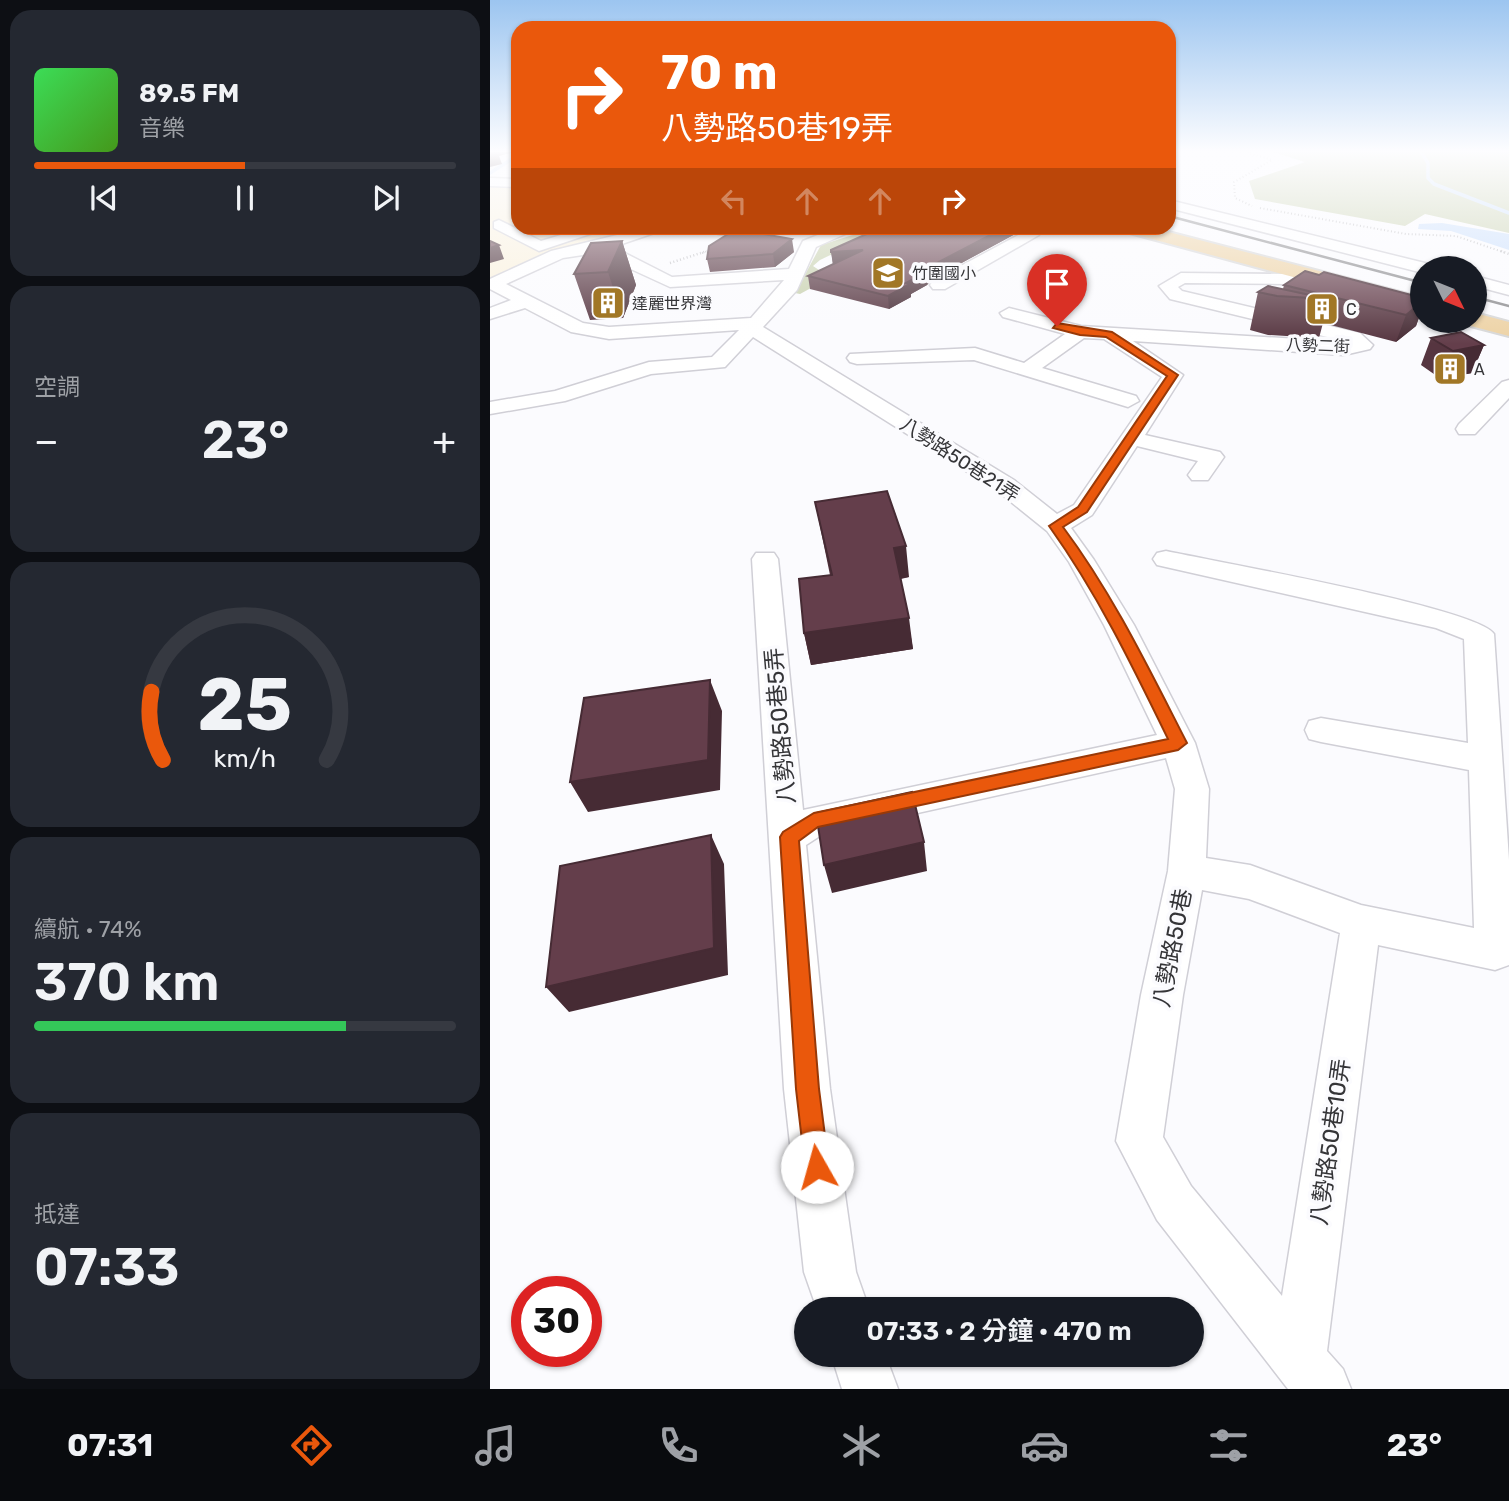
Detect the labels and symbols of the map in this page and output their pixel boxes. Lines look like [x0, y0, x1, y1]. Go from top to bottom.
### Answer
school or university icon: 竹圍國小 [869, 254, 907, 292]
pin [1027, 254, 1087, 326]
north arrow [1410, 256, 1488, 332]
place label: 竹圍國小 [912, 264, 976, 283]
building icon: 達麗世界灣 [589, 284, 627, 322]
building icon: C [1303, 290, 1341, 328]
place label: 達麗世界灣 [632, 294, 712, 313]
place label: C [1346, 300, 1357, 319]
street label: 八勢二街 [1286, 335, 1350, 356]
building icon: A [1431, 350, 1469, 388]
place label: A [1474, 360, 1485, 379]
street label: 八勢路50巷21弄 [896, 412, 1024, 507]
street label: 八勢路50巷5弄 [759, 647, 801, 805]
street label: 八勢路50巷 [1147, 886, 1197, 1010]
street label: 八勢路50巷10弄 [1304, 1057, 1356, 1227]
position arrow [780, 1130, 854, 1204]
speed limit sign: 30 [511, 1276, 602, 1367]

